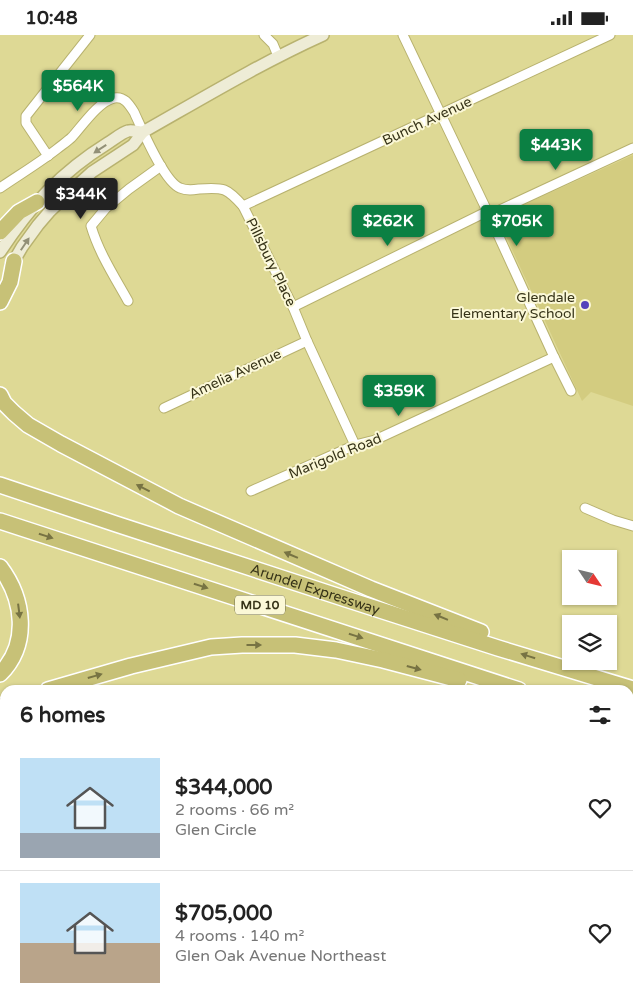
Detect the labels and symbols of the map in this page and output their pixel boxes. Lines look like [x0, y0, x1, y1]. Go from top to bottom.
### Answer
pin: $564K [43, 69, 113, 112]
street label: Bunch Avenue [380, 93, 474, 149]
pin: $443K [521, 129, 591, 171]
one-way arrow [93, 144, 106, 154]
pin: $344K [46, 177, 116, 220]
pin: $262K [353, 205, 423, 247]
pin: $705K [482, 205, 552, 247]
street label: Pillsbury Place [242, 215, 300, 309]
one-way arrow [20, 237, 30, 251]
place label: Glendale Elementary School [451, 289, 575, 322]
marker: Glendale Elementary School [579, 299, 591, 311]
street label: Amelia Avenue [186, 345, 284, 403]
pin: $359K [364, 375, 434, 417]
street label: Marigold Road [286, 430, 384, 482]
one-way arrow [136, 484, 150, 492]
one-way arrow [39, 533, 54, 541]
north arrow [562, 550, 618, 605]
one-way arrow [283, 551, 298, 559]
street label: Arundel Expressway [249, 560, 383, 618]
one-way arrow [194, 583, 209, 591]
road number: MD 10 [235, 595, 285, 615]
one-way arrow [15, 603, 23, 619]
one-way arrow [433, 613, 448, 621]
one-way arrow [348, 633, 363, 641]
one-way arrow [246, 641, 262, 649]
one-way arrow [520, 652, 535, 660]
one-way arrow [406, 664, 421, 672]
one-way arrow [87, 672, 102, 680]

